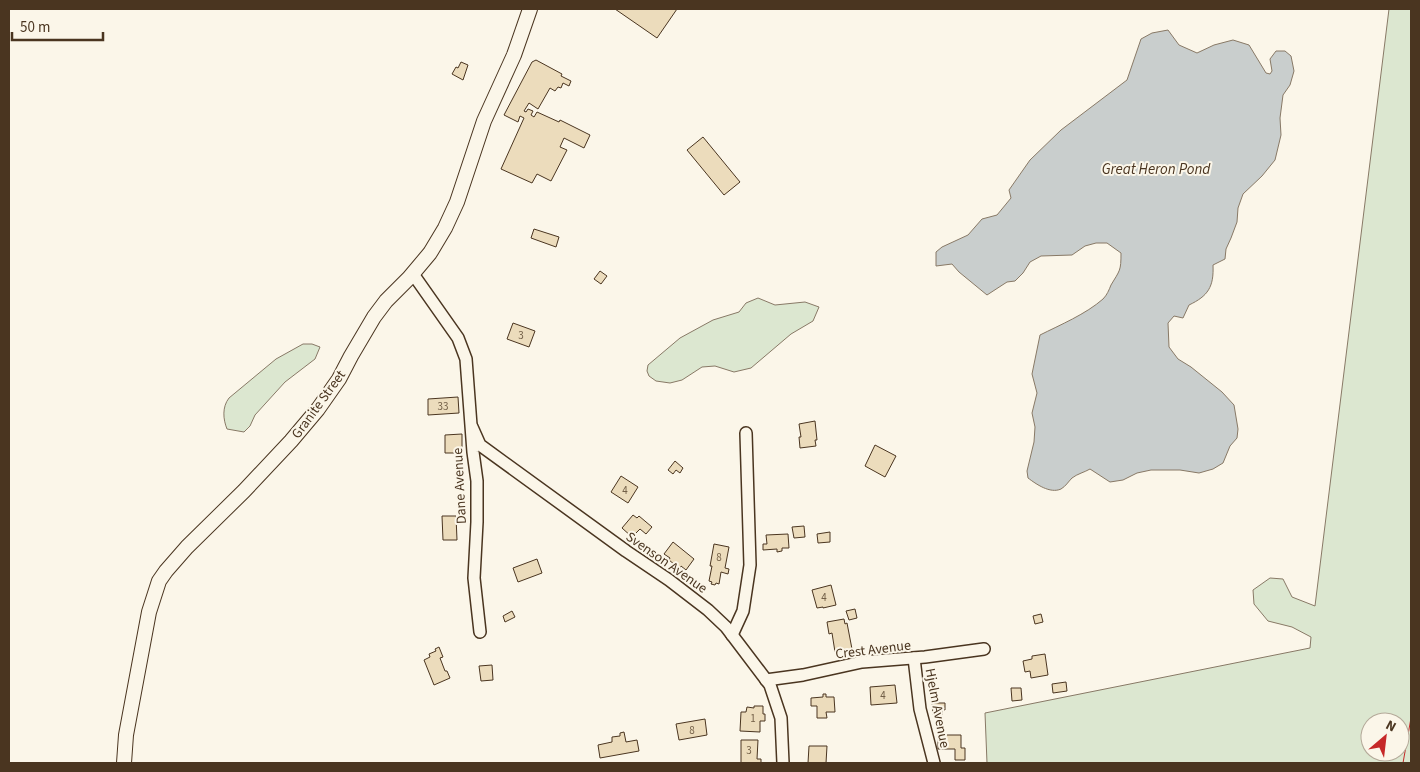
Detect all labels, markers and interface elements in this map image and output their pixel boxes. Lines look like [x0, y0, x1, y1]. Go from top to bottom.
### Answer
scale bar [12, 10, 104, 42]
text: 50 m [20, 17, 50, 38]
water label: Great Heron Pond [1102, 159, 1211, 180]
house number: 3 [518, 328, 524, 343]
street label: Granite Street [287, 366, 351, 443]
house number: 33 [438, 399, 448, 414]
street label: Dane Avenue [448, 447, 472, 525]
house number: 4 [622, 483, 628, 498]
street label: Svenson Avenue [622, 527, 711, 598]
house number: 8 [716, 550, 722, 565]
house number: 4 [821, 590, 827, 605]
street label: Crest Avenue [834, 635, 912, 665]
street label: Hjelm Avenue [920, 667, 955, 750]
house number: 4 [880, 688, 886, 703]
house number: 1 [750, 711, 756, 726]
north arrow [1360, 712, 1410, 762]
text: N [1382, 715, 1399, 737]
house number: 8 [689, 723, 695, 738]
house number: 3 [746, 743, 752, 758]

